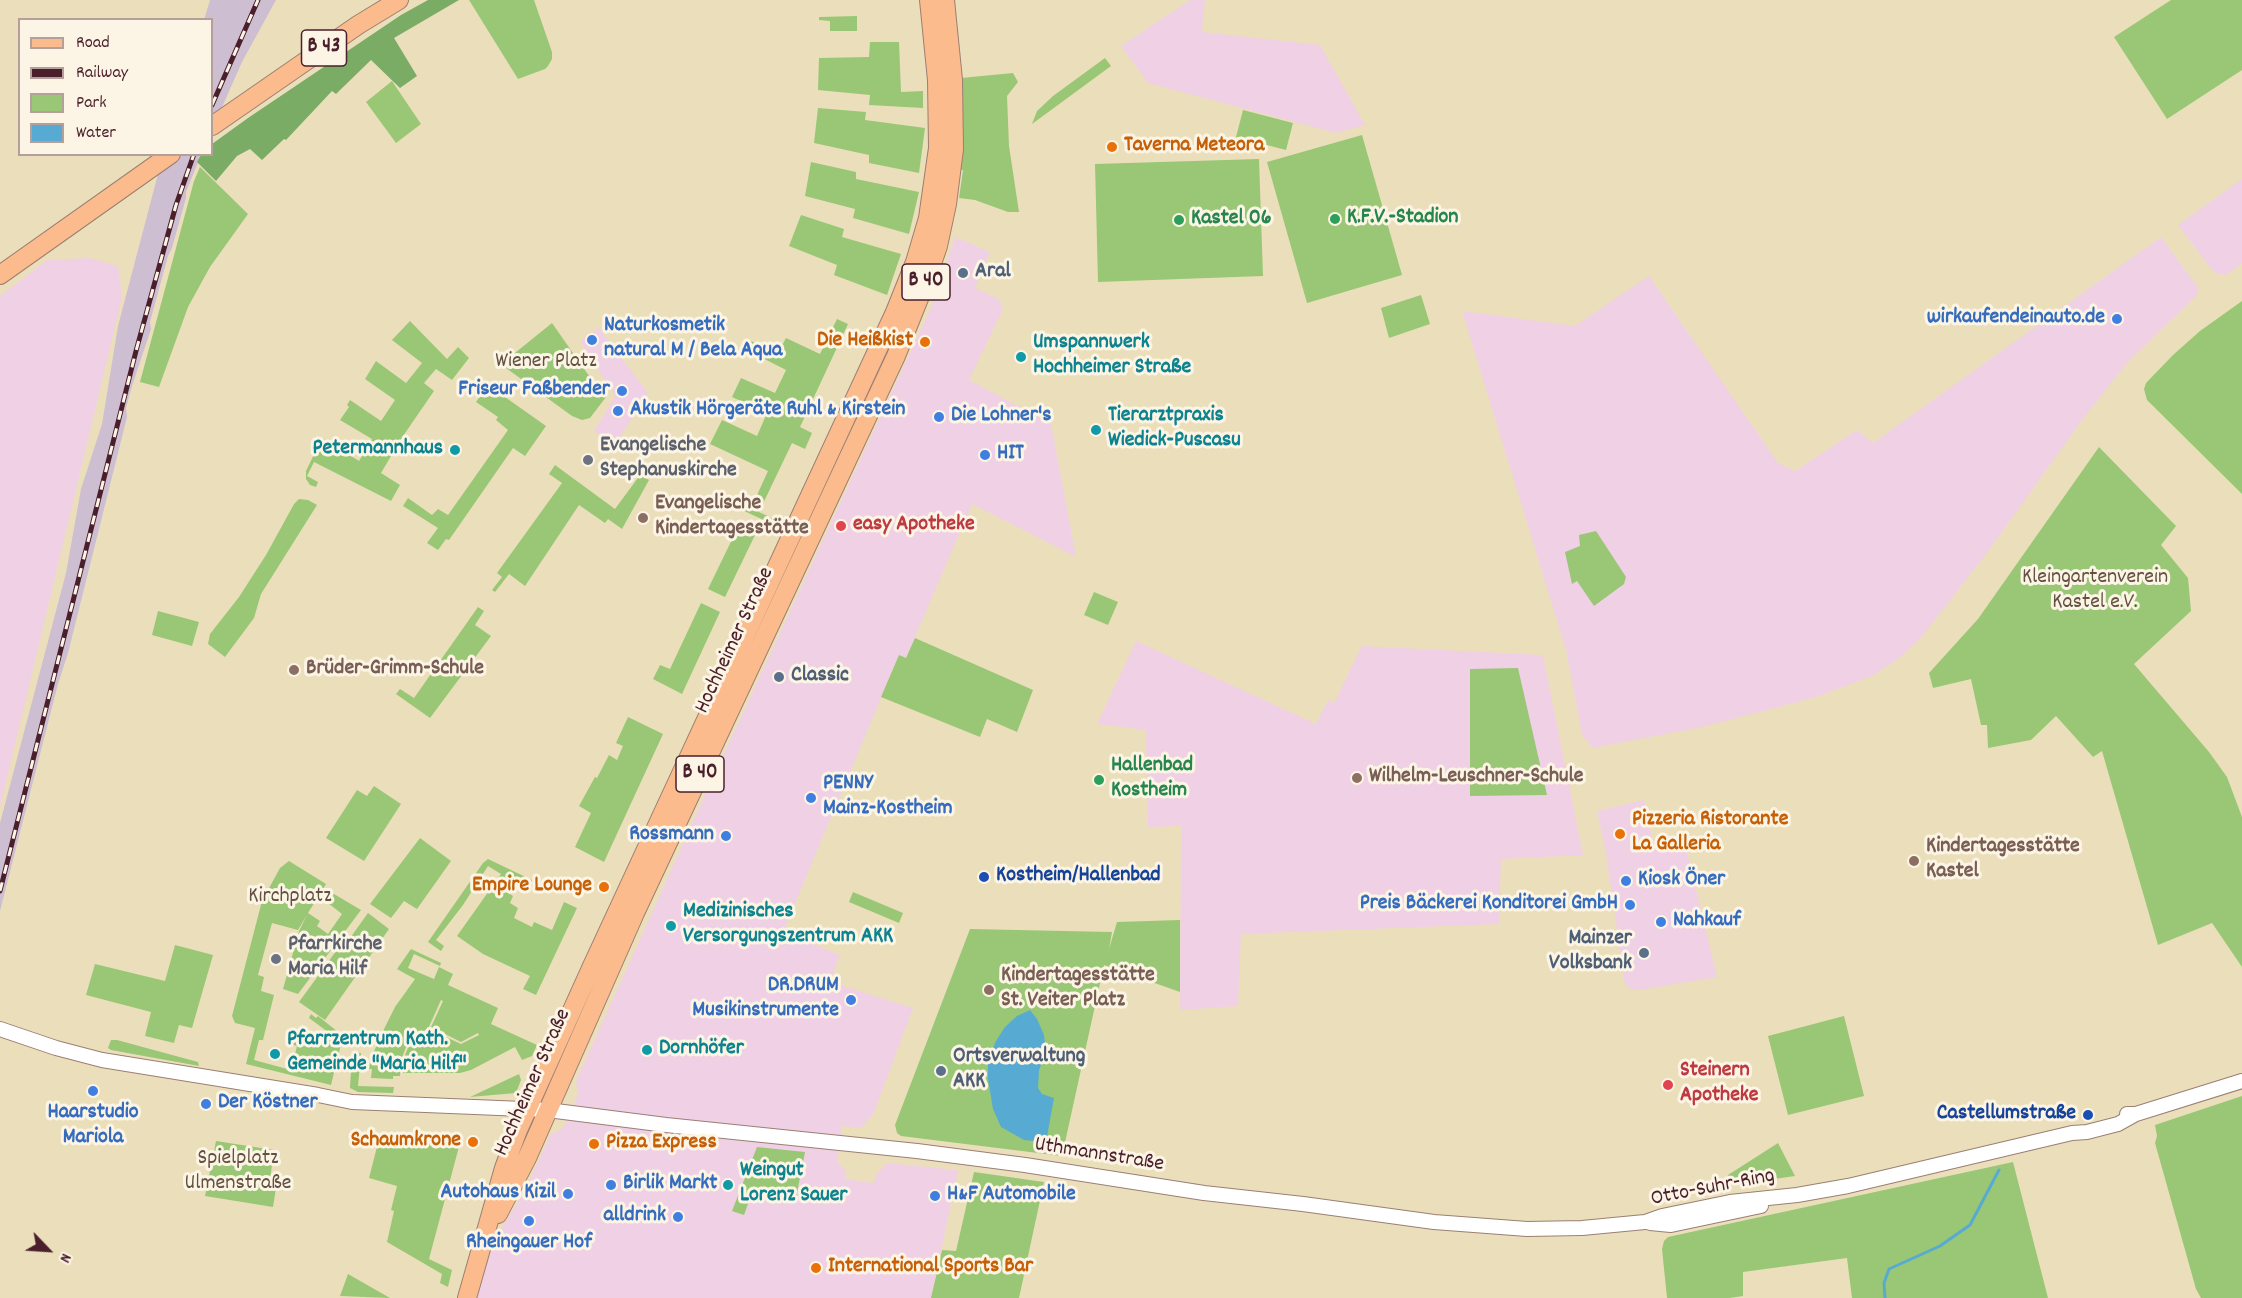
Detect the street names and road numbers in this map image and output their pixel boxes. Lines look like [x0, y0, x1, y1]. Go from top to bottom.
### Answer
road number: B 43 [302, 30, 346, 66]
road number: B 40 [902, 264, 950, 300]
street label: Hochheimer Straße [691, 564, 781, 718]
road number: B 40 [676, 756, 724, 792]
street label: Hochheimer Straße [490, 1005, 578, 1161]
street label: Uthmannstraße [1032, 1133, 1166, 1179]
street label: Otto-Suhr-Ring [1649, 1164, 1777, 1214]

